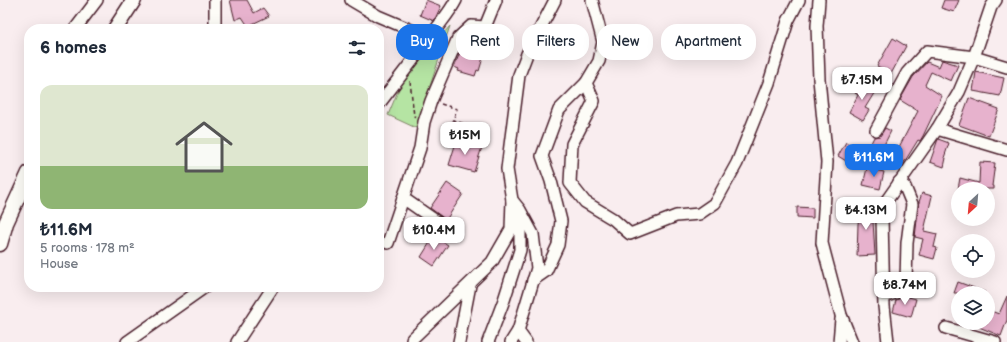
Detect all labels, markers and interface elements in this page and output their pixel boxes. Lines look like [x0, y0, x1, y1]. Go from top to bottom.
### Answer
chip: Buy [396, 24, 448, 60]
chip: Rent [456, 24, 514, 60]
chip: Filters [522, 24, 589, 60]
chip: New [597, 24, 653, 60]
chip: Apartment [661, 24, 756, 60]
icon: filters [346, 37, 368, 59]
text: 6 homes [40, 38, 107, 58]
pin: ₺7.15M [829, 67, 895, 101]
text: ₺7.15M [841, 72, 883, 88]
icon: home [168, 111, 240, 183]
pin: ₺15M [441, 122, 489, 156]
text: ₺15M [449, 127, 481, 143]
pin: ₺11.6M [841, 144, 907, 178]
text: ₺11.6M [854, 149, 894, 165]
north arrow [951, 182, 995, 226]
map controls [951, 182, 995, 330]
pin: ₺4.13M [833, 197, 899, 231]
text: ₺4.13M [845, 202, 887, 218]
pin: ₺10.4M [401, 217, 467, 251]
text: ₺11.6M [40, 220, 93, 240]
text: ₺10.4M [413, 222, 455, 238]
button: locate [951, 234, 995, 278]
text: 5 rooms · 178 m² [40, 240, 135, 256]
text: House [40, 256, 78, 272]
pin: ₺8.74M [872, 272, 938, 306]
text: ₺8.74M [883, 277, 927, 293]
button: layers [951, 286, 995, 330]

